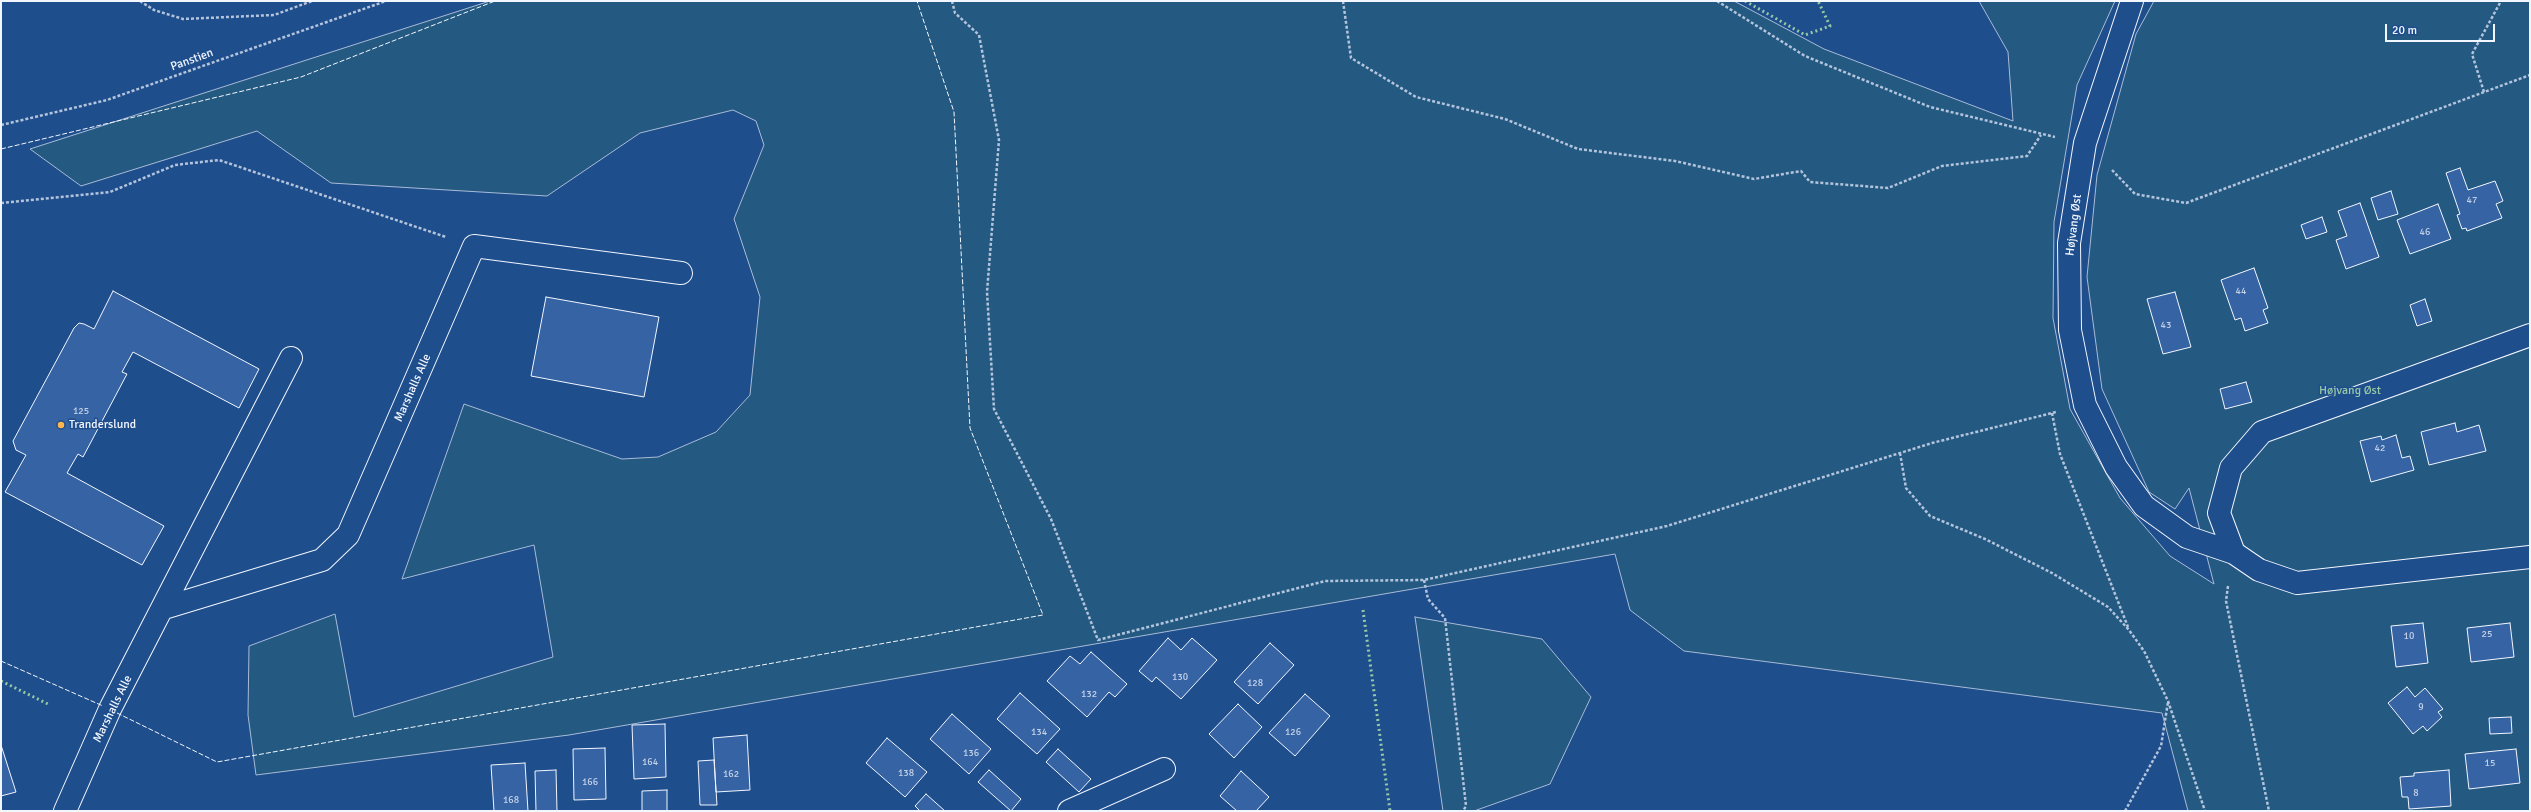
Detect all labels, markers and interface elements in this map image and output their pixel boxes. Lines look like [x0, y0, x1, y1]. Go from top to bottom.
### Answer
scale bar [2387, 16, 2497, 42]
text: 20 m [2392, 23, 2417, 38]
street label: Panstien [169, 46, 215, 74]
street label: Højvang Øst [2063, 193, 2085, 257]
house number: 47 [2467, 194, 2477, 206]
house number: 46 [2420, 226, 2430, 238]
house number: 44 [2236, 285, 2246, 297]
house number: 43 [2161, 319, 2171, 331]
street label: Marshalls Alle [392, 352, 434, 424]
park label: Højvang Øst [2319, 384, 2381, 398]
house number: 125 [73, 405, 89, 417]
place label: Tranderslund [69, 418, 136, 432]
marker: Tranderslund [56, 420, 66, 430]
house number: 42 [2375, 442, 2385, 454]
house number: 25 [2482, 628, 2492, 640]
house number: 10 [2404, 630, 2414, 642]
house number: 130 [1172, 671, 1188, 683]
street label: Marshalls Alle [91, 673, 135, 745]
house number: 128 [1247, 677, 1263, 689]
house number: 132 [1081, 688, 1097, 700]
house number: 9 [2418, 701, 2424, 713]
house number: 134 [1031, 726, 1047, 738]
house number: 126 [1285, 726, 1301, 738]
house number: 136 [963, 747, 979, 759]
house number: 164 [642, 756, 658, 768]
house number: 15 [2485, 757, 2495, 769]
house number: 138 [898, 767, 914, 779]
house number: 162 [723, 768, 739, 780]
house number: 166 [582, 776, 598, 788]
house number: 8 [2413, 787, 2419, 799]
house number: 168 [503, 794, 519, 806]

